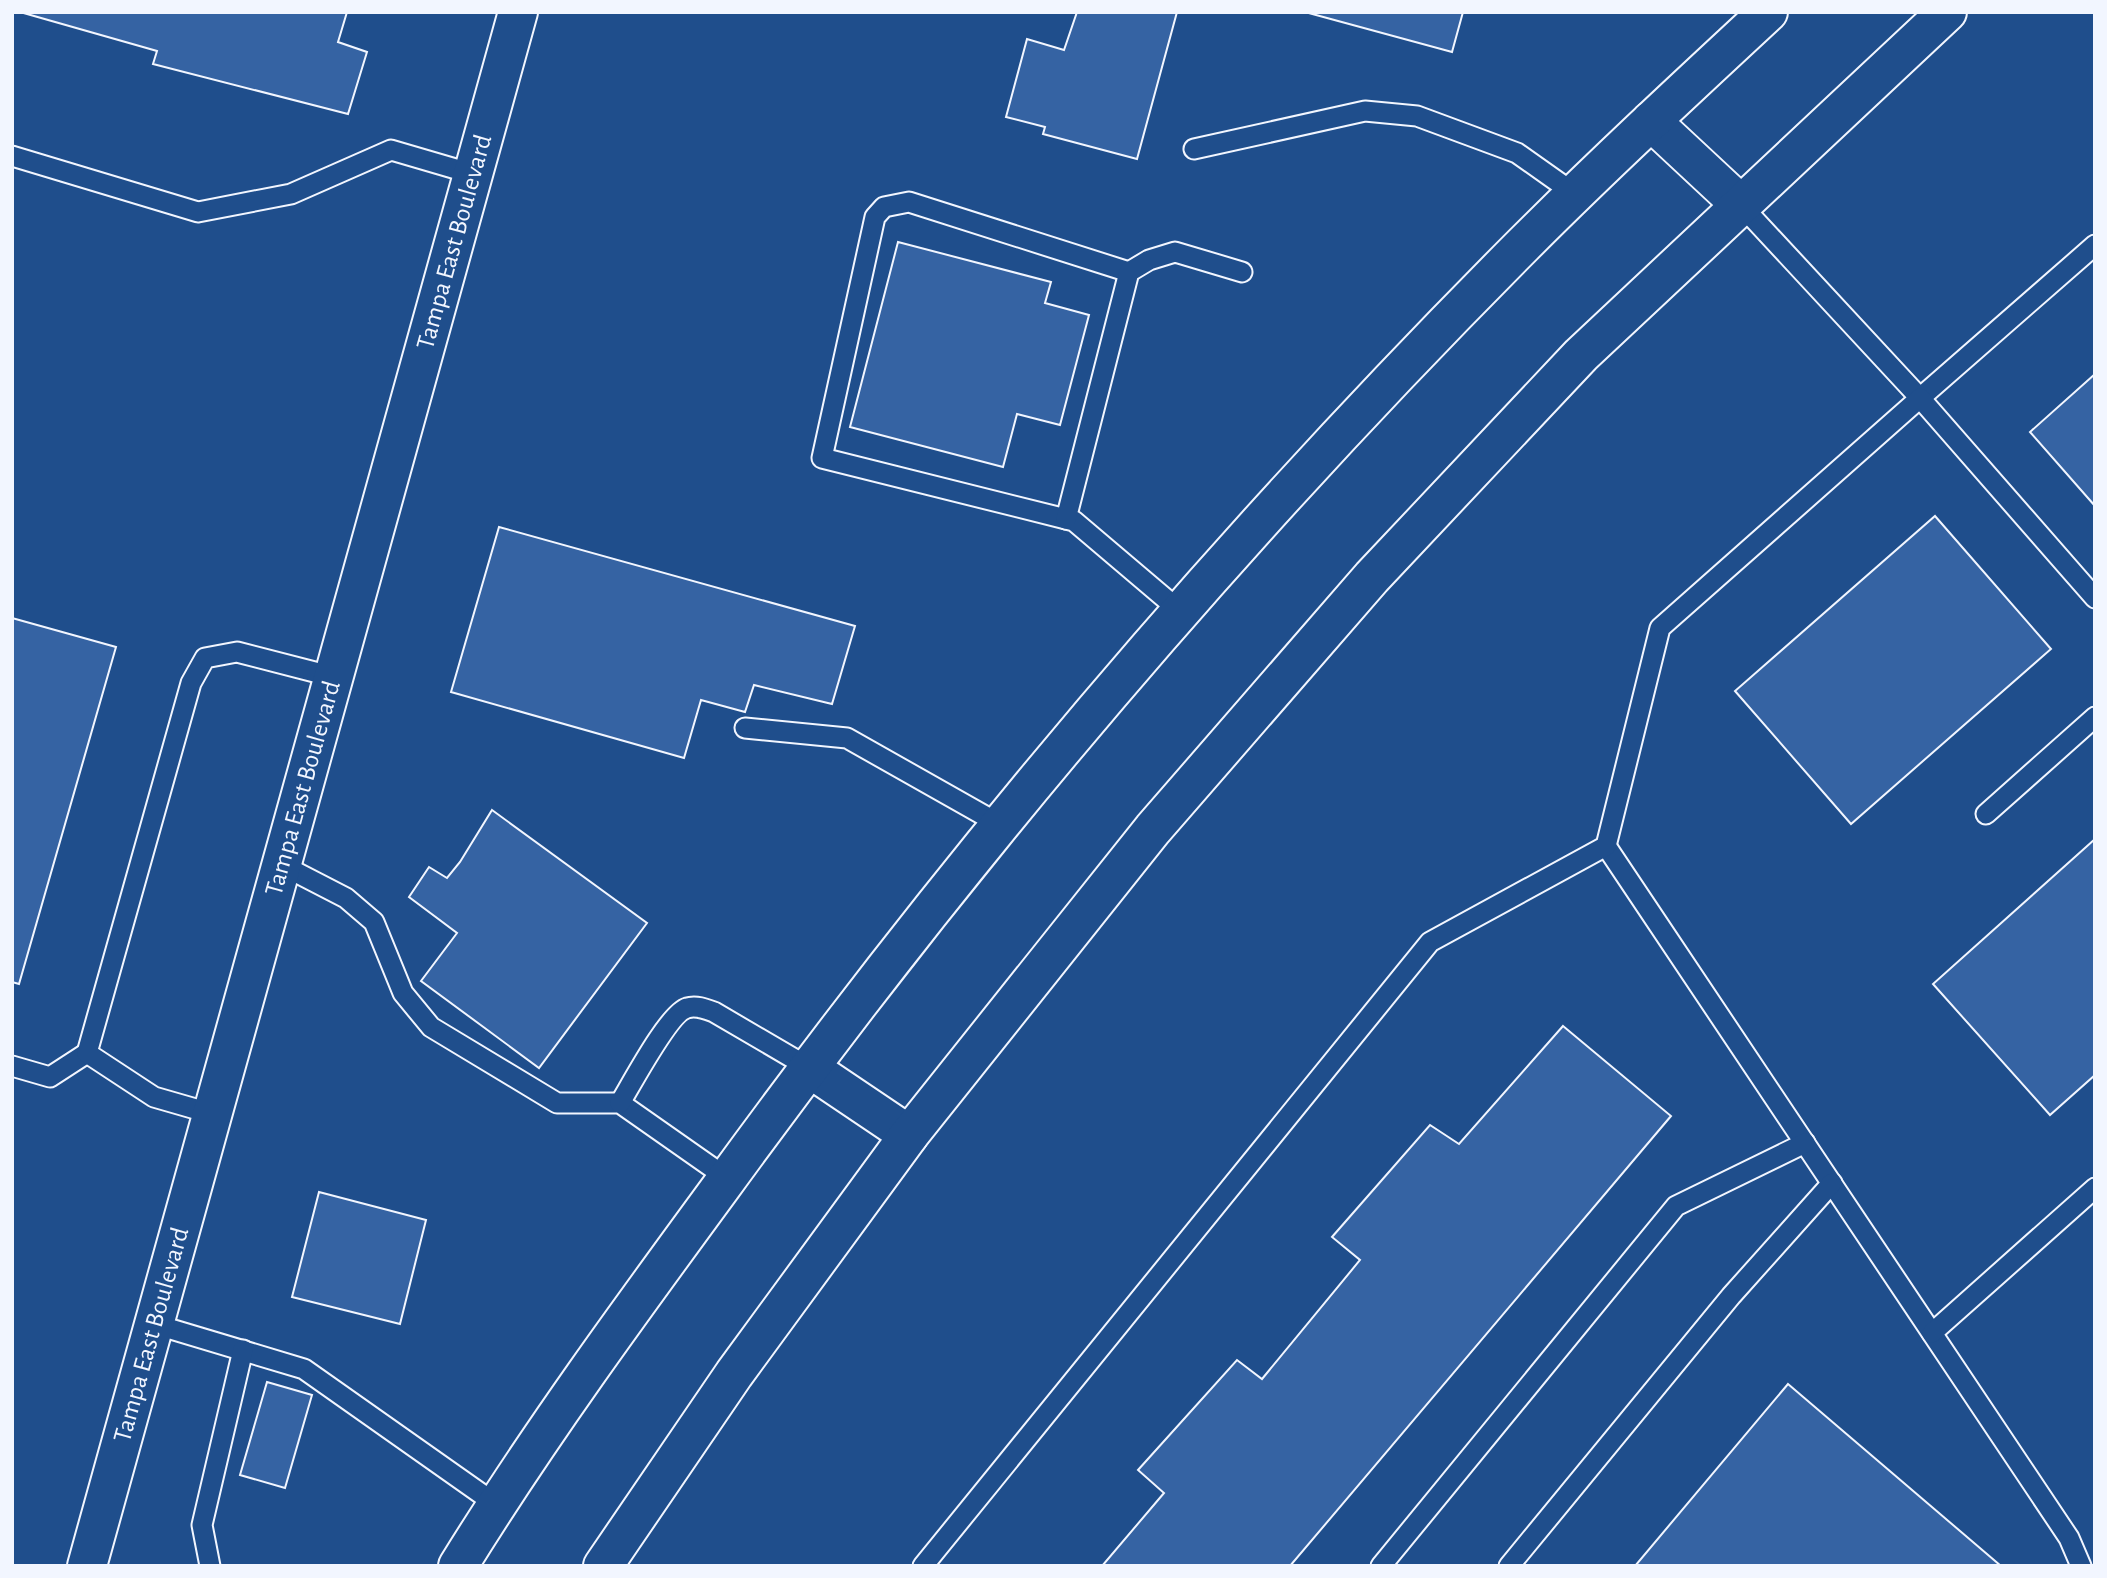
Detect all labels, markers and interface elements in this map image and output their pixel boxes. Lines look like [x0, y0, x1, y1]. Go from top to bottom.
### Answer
street label: Tampa East Boulevard [412, 132, 496, 352]
street label: Tampa East Boulevard [261, 678, 345, 899]
street label: Tampa East Boulevard [109, 1224, 193, 1445]

